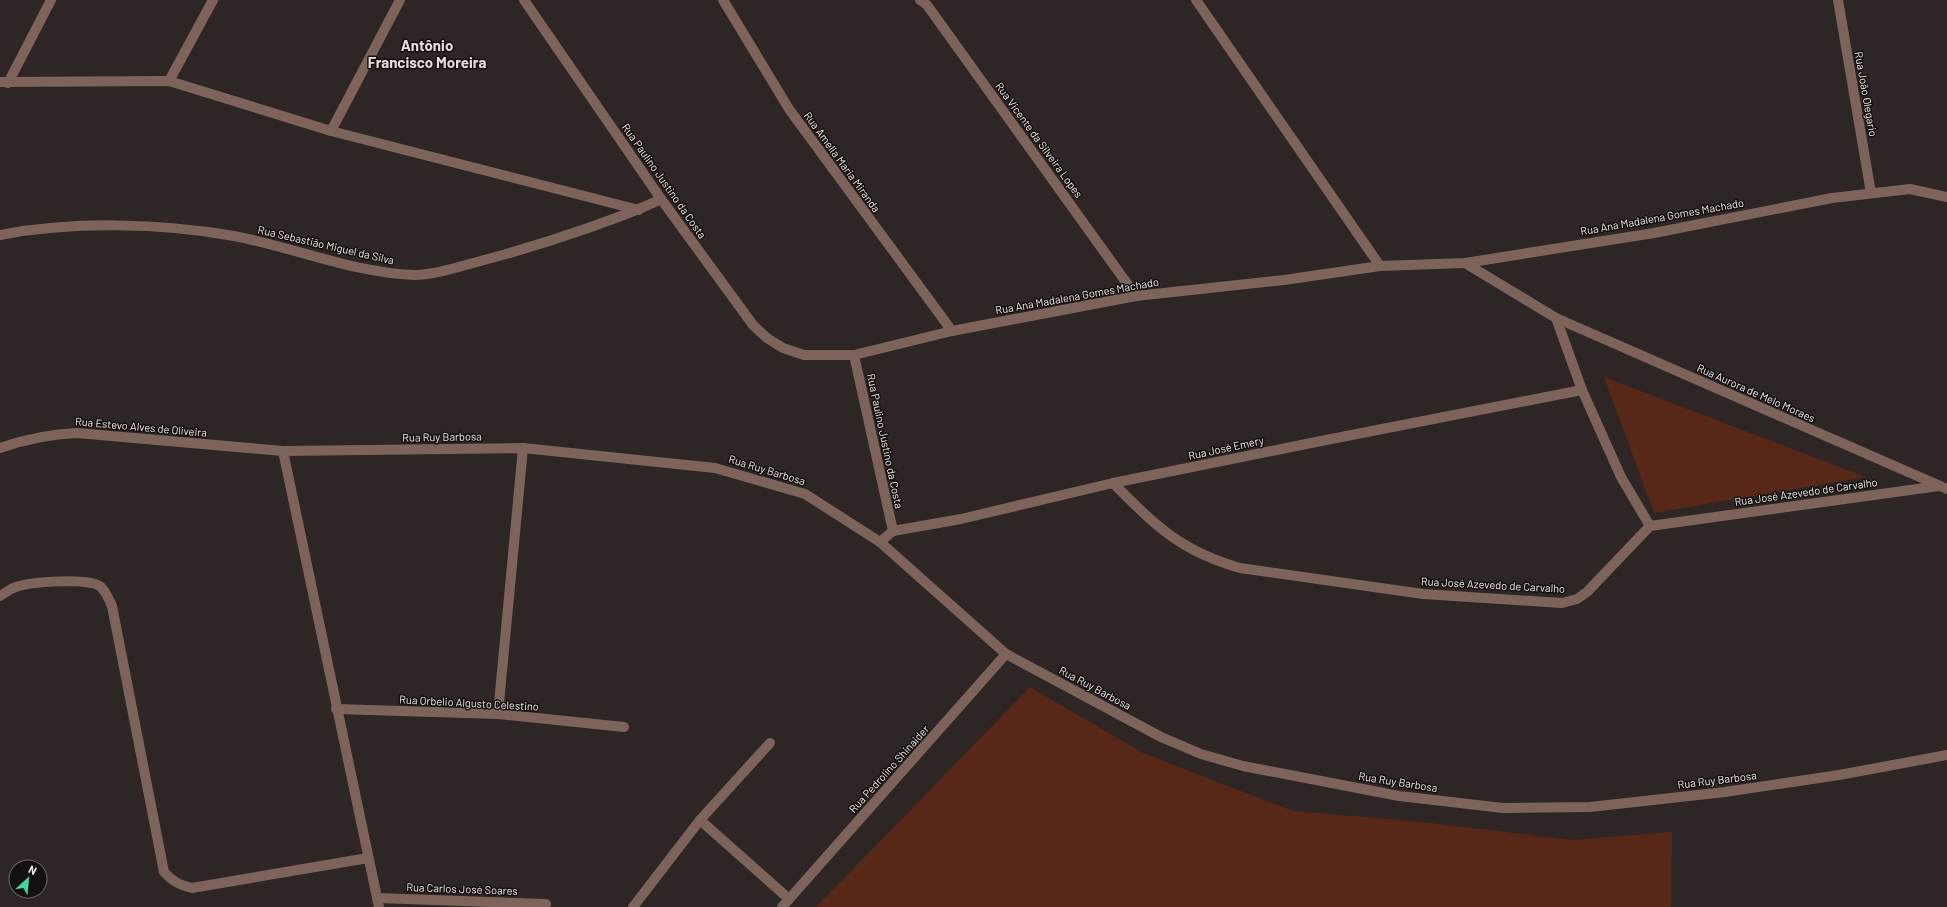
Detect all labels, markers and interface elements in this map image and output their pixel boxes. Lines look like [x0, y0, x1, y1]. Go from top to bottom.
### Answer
district label: Antônio Francisco Moreira [368, 36, 486, 71]
street label: Rua João Olegario [1853, 50, 1880, 137]
street label: Rua Vicente da Silveira Lopes [993, 79, 1086, 200]
street label: Rua Amelia Maria Miranda [802, 109, 883, 214]
street label: Rua Paulino Justino da Costa [620, 121, 709, 241]
street label: Rua Ana Madalena Gomes Machado [1579, 196, 1745, 237]
street label: Rua Sebastião Miguel da Silva [257, 222, 396, 267]
street label: Rua Ana Madalena Gomes Machado [994, 275, 1160, 316]
street label: Rua Aurora de Melo Moraes [1695, 361, 1817, 424]
street label: Rua Paulino Justino da Costa [865, 372, 906, 510]
street label: Rua Estevo Alves de Oliveira [75, 414, 207, 439]
street label: Rua Ruy Barbosa [402, 429, 482, 444]
street label: Rua José Emery [1187, 433, 1265, 462]
street label: Rua Ruy Barbosa [727, 452, 807, 487]
street label: Rua José Azevedo de Carvalho [1734, 475, 1878, 508]
street label: Rua José Azevedo de Carvalho [1421, 574, 1565, 595]
street label: Rua Ruy Barbosa [1057, 663, 1133, 712]
street label: Rua Orbelio Algusto Celestino [399, 692, 539, 713]
street label: Rua Pedrolino Shinaider [846, 722, 931, 815]
street label: Rua Ruy Barbosa [1677, 768, 1757, 791]
street label: Rua Ruy Barbosa [1358, 769, 1438, 794]
north arrow [8, 859, 48, 899]
text: N [27, 862, 39, 877]
street label: Rua Carlos José Soares [406, 880, 518, 897]

